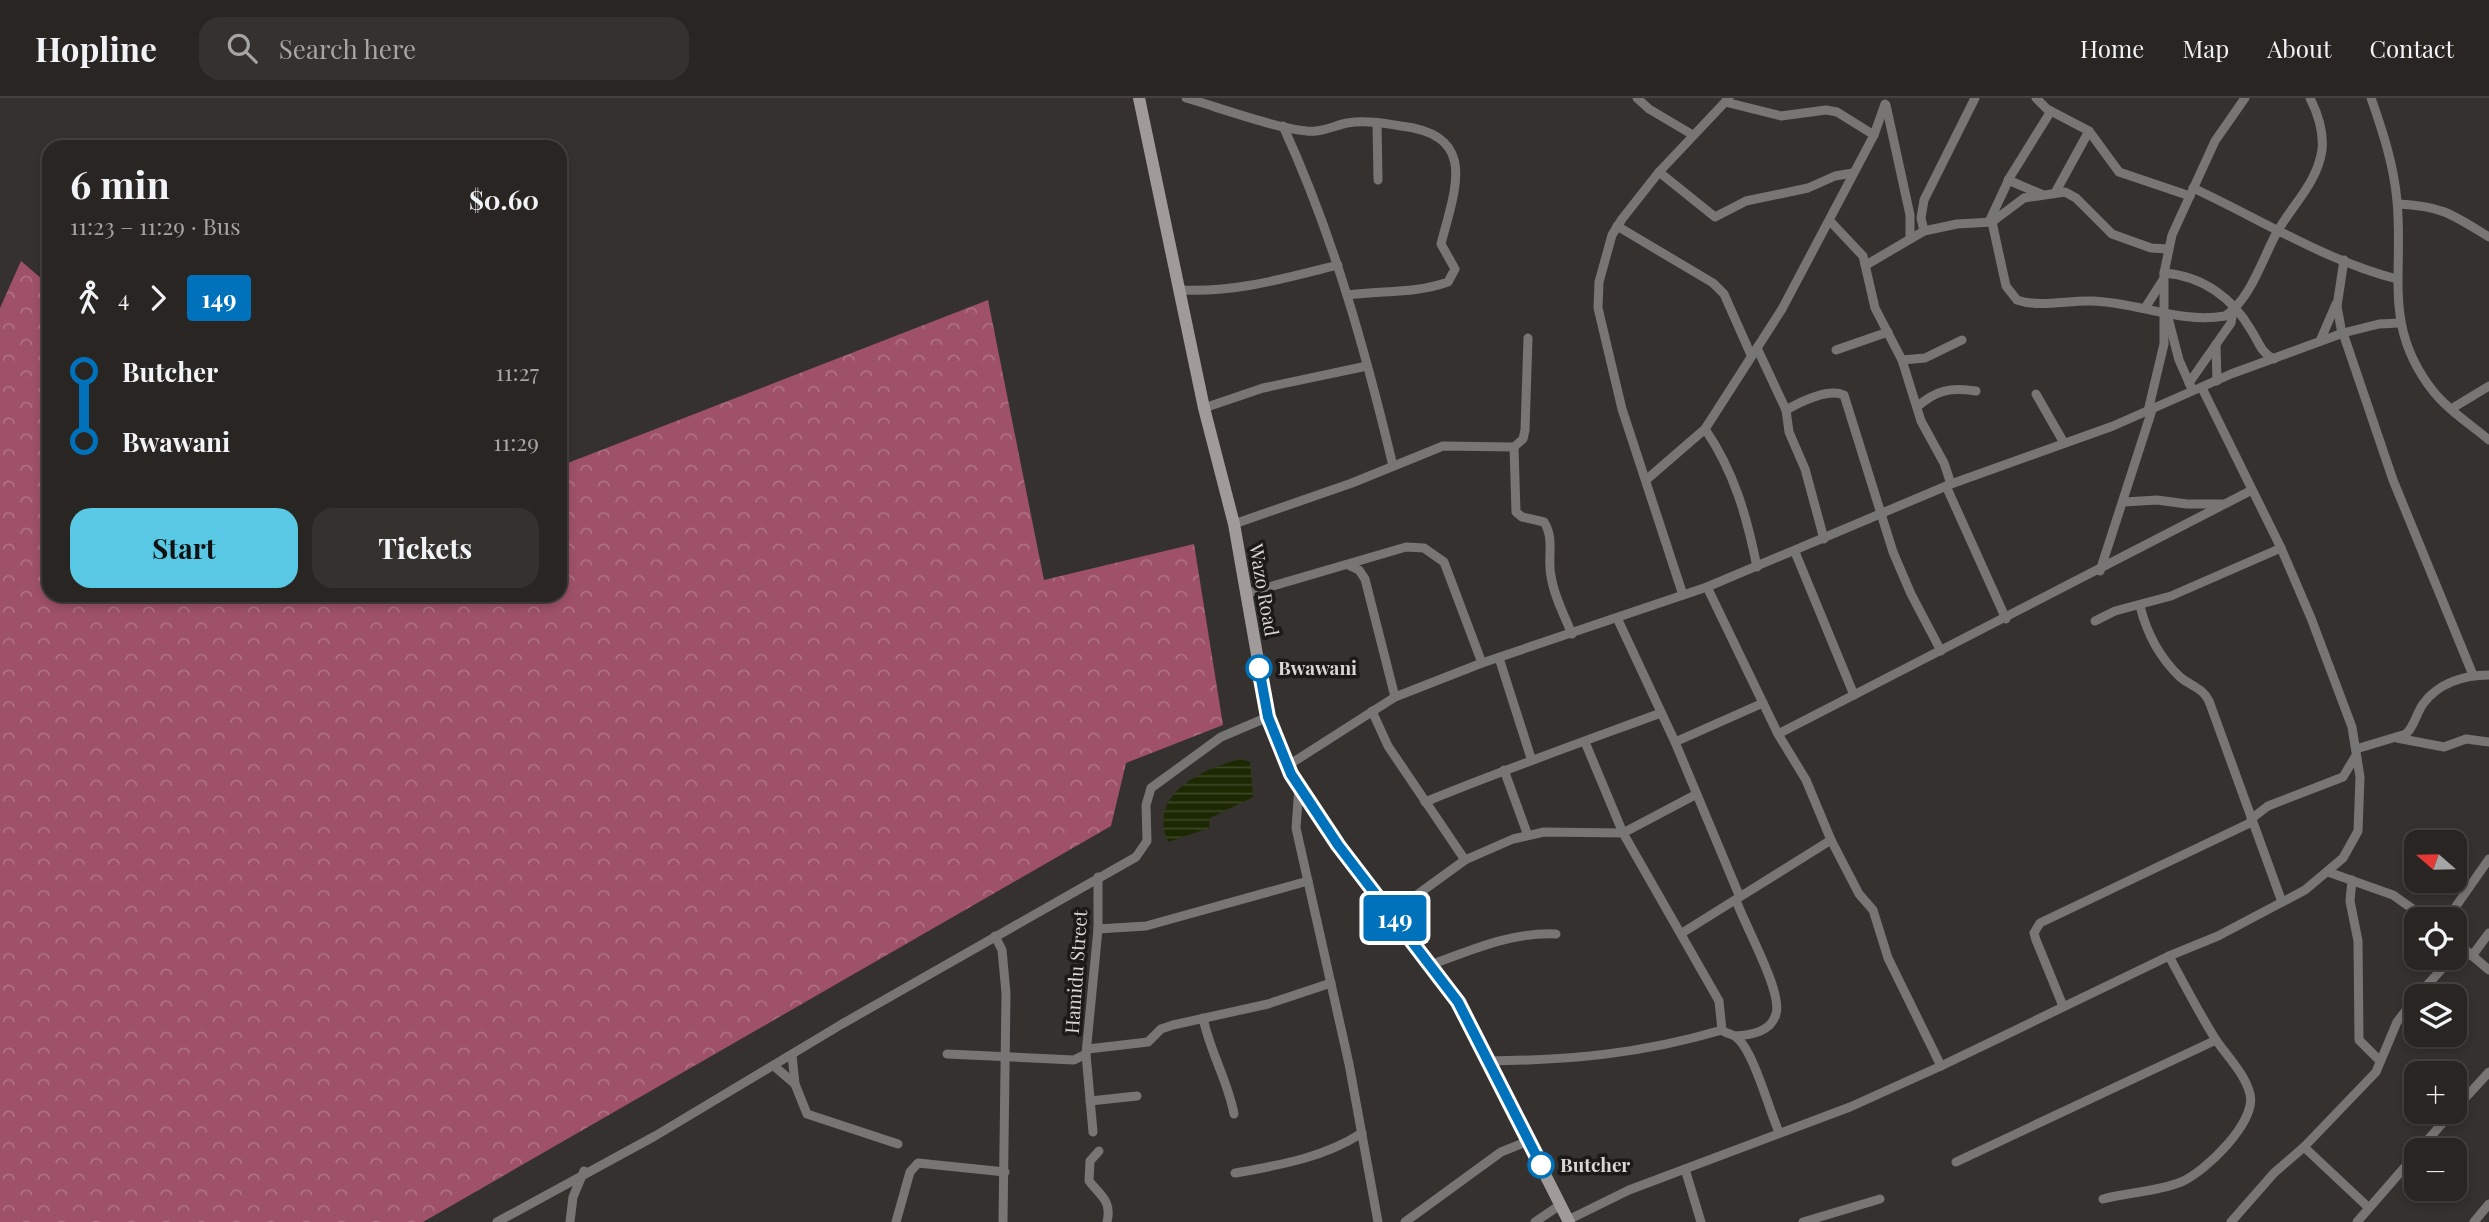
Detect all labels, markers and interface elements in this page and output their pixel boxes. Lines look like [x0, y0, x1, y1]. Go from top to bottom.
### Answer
search box [199, 17, 689, 80]
text: Hopline [35, 26, 157, 70]
icon: search [223, 29, 261, 67]
text: Search here [279, 31, 416, 66]
text: Home [2080, 32, 2144, 64]
text: Map [2182, 32, 2229, 64]
text: About [2267, 32, 2331, 64]
text: Contact [2369, 32, 2454, 64]
text: 6 min [70, 158, 170, 209]
text: $0.60 [469, 182, 539, 217]
text: 11:23 – 11:29 · Bus [70, 210, 240, 241]
icon: walk [70, 279, 108, 317]
icon: forward [139, 279, 177, 317]
text: 4 [118, 282, 129, 313]
text: 149 [201, 282, 237, 314]
text: Butcher [122, 354, 218, 389]
text: 11:27 [496, 356, 539, 387]
text: Bwawani [122, 424, 230, 459]
text: 11:29 [493, 426, 539, 457]
button: Start [70, 508, 298, 588]
button: Tickets [312, 508, 539, 588]
street label: Wazo Road [1244, 541, 1286, 638]
place label: Bwawani [1278, 654, 1357, 680]
marker: Bwawani [1246, 655, 1272, 681]
north arrow [2404, 830, 2468, 892]
map controls [2404, 830, 2467, 1201]
line badge: 149 [1355, 895, 1435, 941]
text: 149 [1377, 902, 1413, 934]
button: locate [2404, 907, 2467, 970]
street label: Hamidu Street [1058, 909, 1092, 1035]
button: layers [2404, 984, 2467, 1047]
button: + [2404, 1061, 2467, 1124]
button: − [2404, 1138, 2467, 1201]
place label: Butcher [1560, 1151, 1630, 1177]
marker: Butcher [1528, 1152, 1554, 1178]

